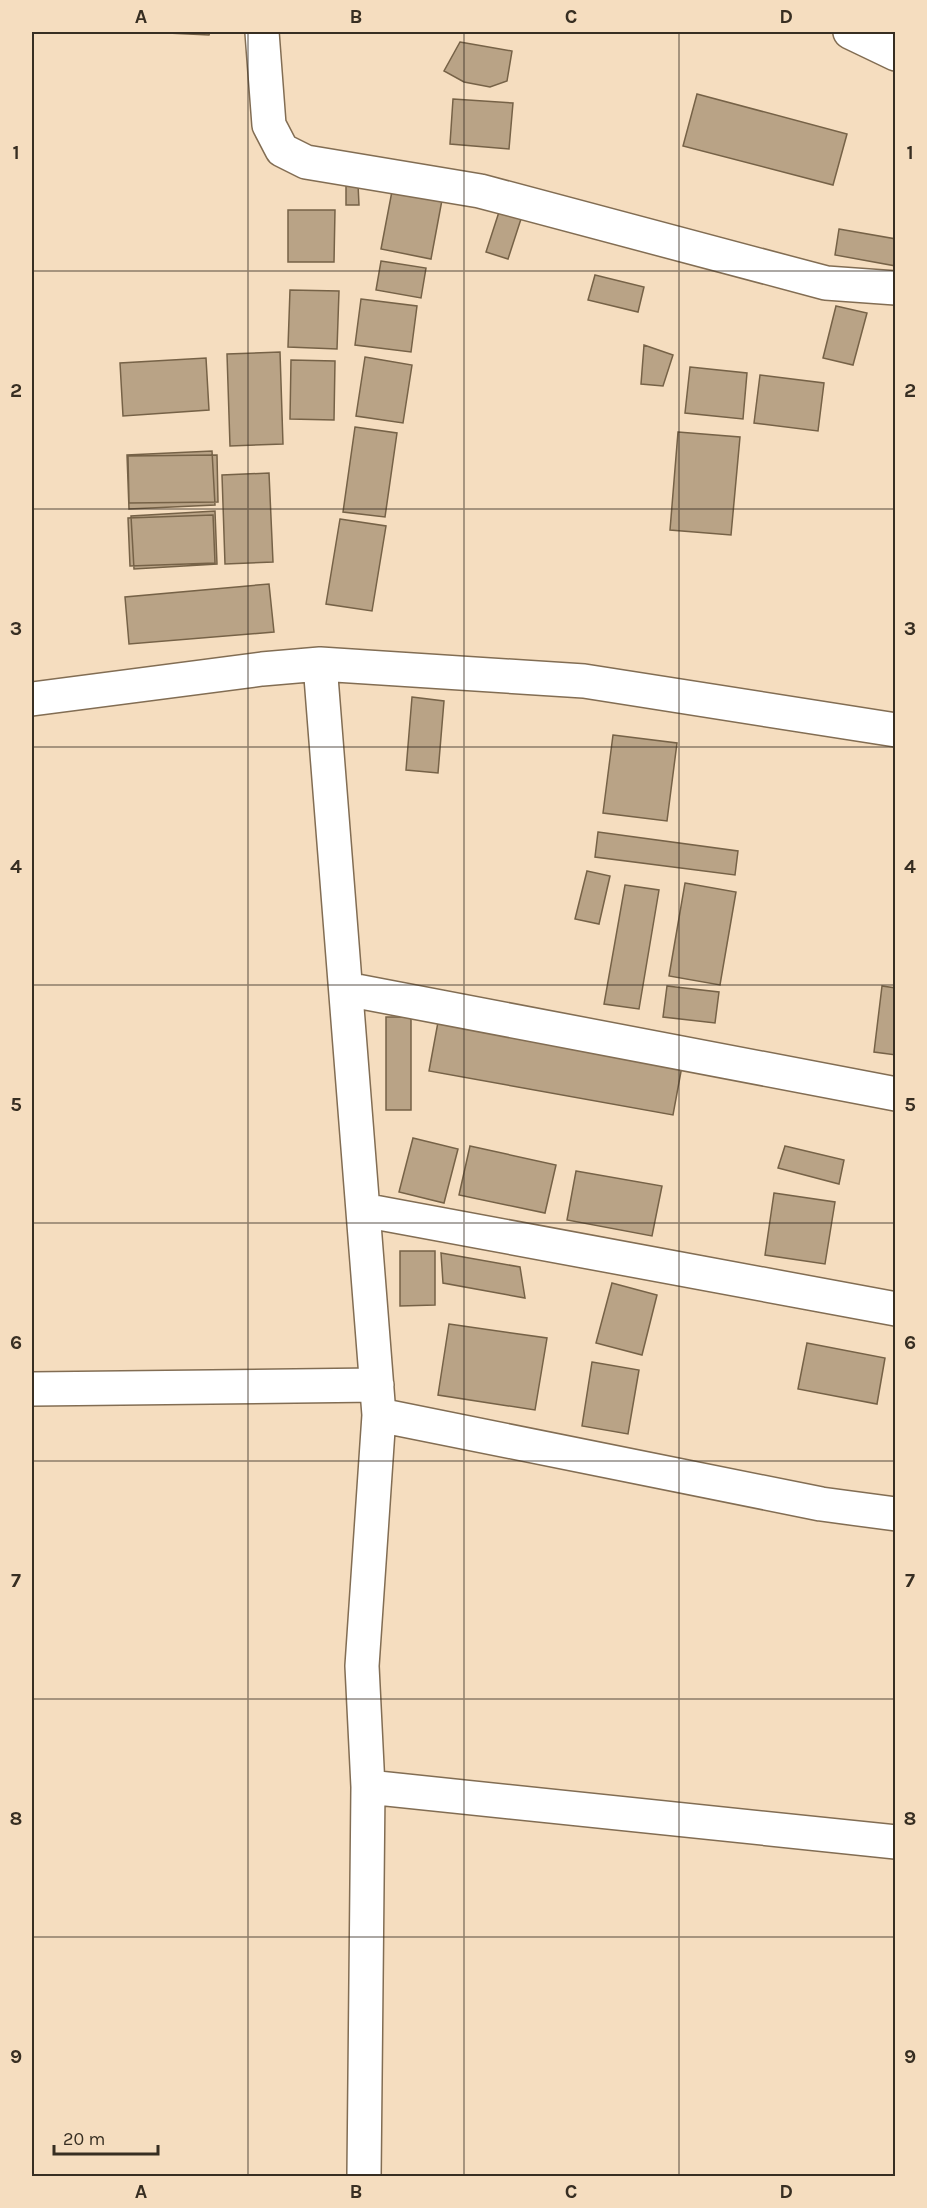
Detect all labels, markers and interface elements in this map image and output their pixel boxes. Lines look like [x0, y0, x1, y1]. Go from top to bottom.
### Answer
text: A [135, 5, 148, 28]
text: B [350, 5, 362, 28]
text: C [565, 5, 577, 28]
text: D [779, 5, 793, 28]
text: 1 [12, 141, 20, 164]
text: 1 [906, 141, 914, 164]
text: 2 [10, 379, 22, 402]
text: 2 [904, 379, 916, 402]
text: 3 [10, 617, 22, 640]
text: 3 [904, 617, 916, 640]
text: 4 [10, 855, 22, 878]
text: 4 [904, 855, 916, 878]
text: 5 [10, 1093, 22, 1116]
text: 5 [904, 1093, 916, 1116]
text: 6 [10, 1331, 22, 1354]
text: 6 [904, 1331, 916, 1354]
text: 7 [11, 1569, 21, 1592]
text: 7 [905, 1569, 915, 1592]
text: 8 [10, 1807, 22, 1830]
text: 8 [904, 1807, 916, 1830]
text: 9 [10, 2045, 22, 2068]
text: 9 [904, 2045, 916, 2068]
scale bar [54, 2118, 158, 2156]
text: 20 m [63, 2128, 105, 2150]
text: A [135, 2180, 148, 2203]
text: B [350, 2180, 362, 2203]
text: C [565, 2180, 577, 2203]
text: D [779, 2180, 793, 2203]

